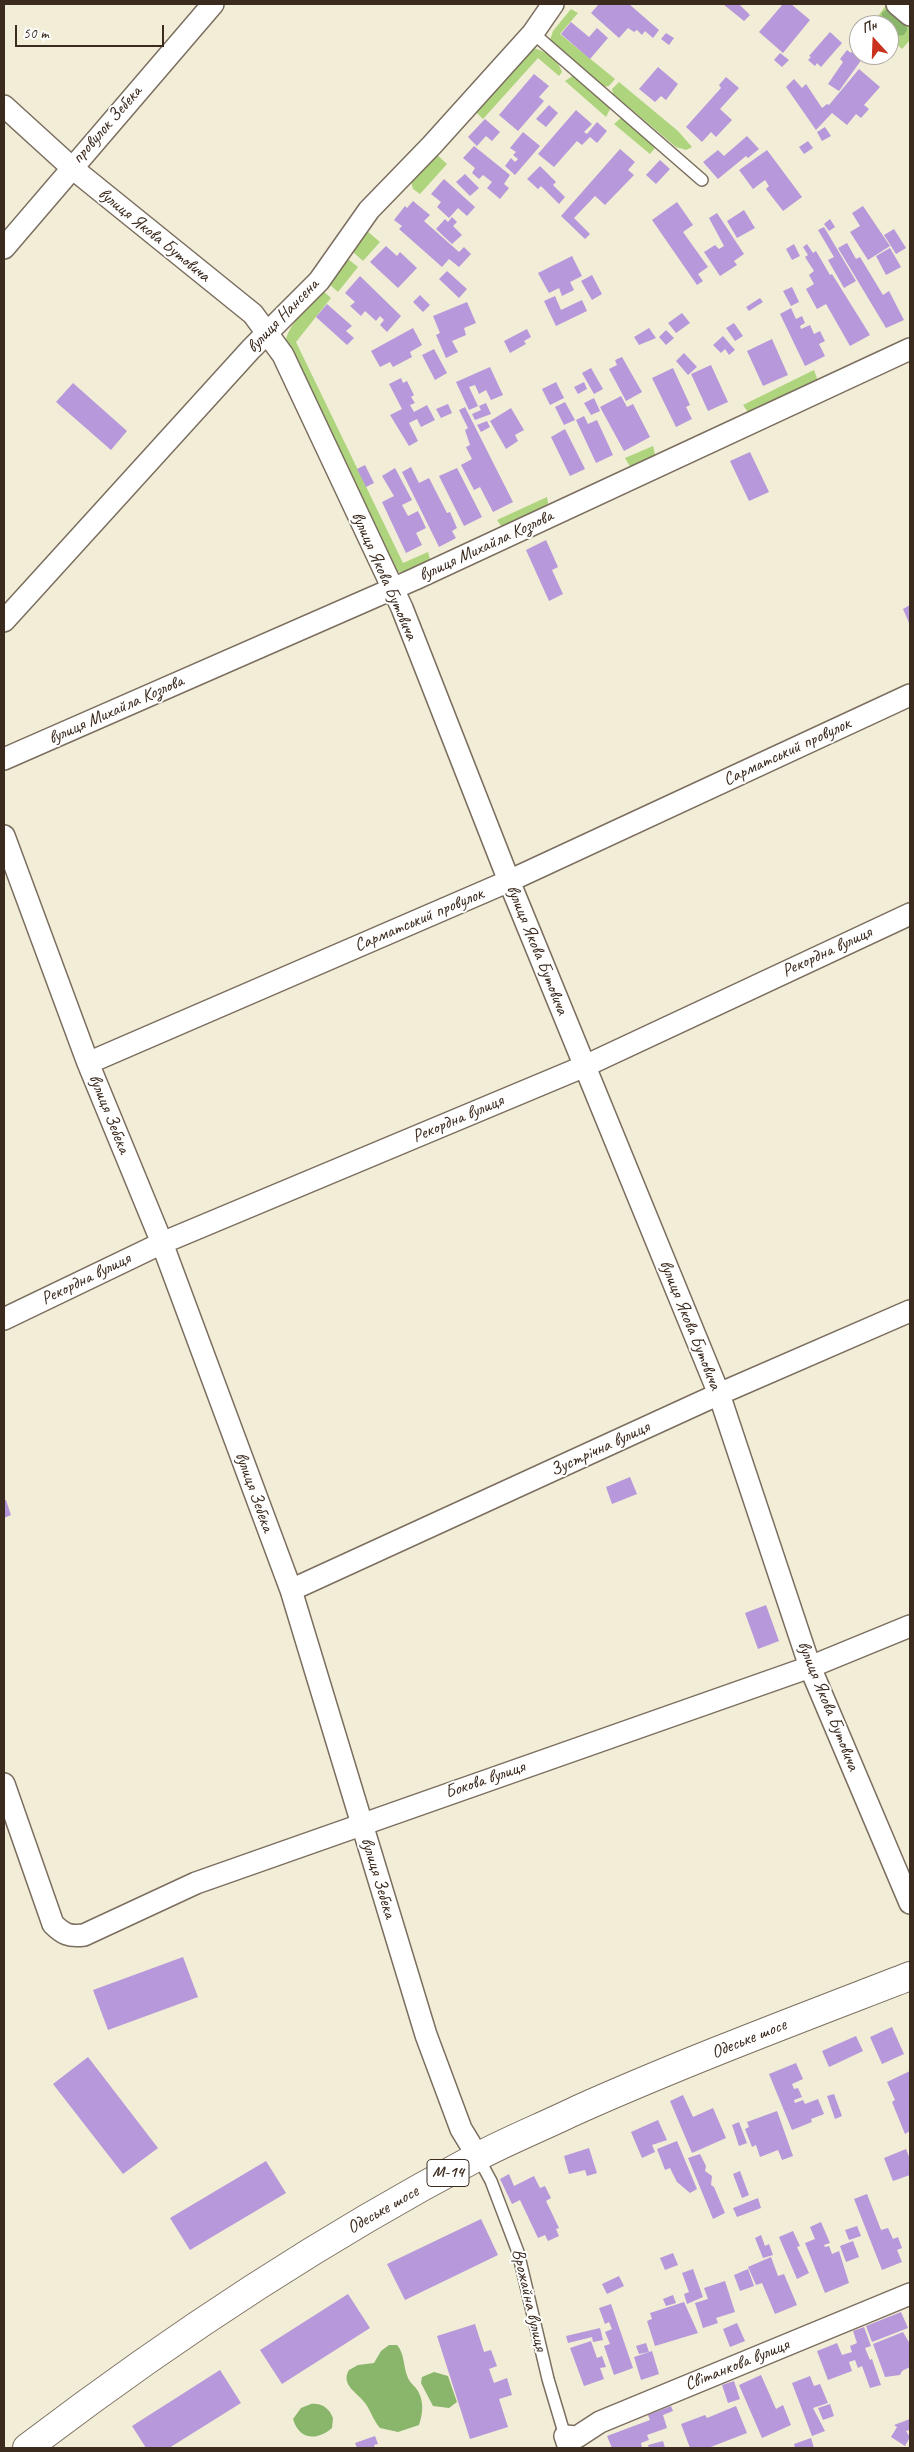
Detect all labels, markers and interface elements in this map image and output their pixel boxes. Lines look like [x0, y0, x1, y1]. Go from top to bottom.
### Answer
scale bar [18, 15, 166, 47]
north arrow [849, 15, 899, 65]
text: Пн [859, 16, 879, 37]
text: 50 m [23, 24, 49, 43]
street label: провулок Зебека [67, 82, 147, 168]
street label: вулиця Якова Бутовича [94, 183, 214, 287]
street label: вулиця Нансена [242, 274, 324, 358]
street label: вулиця Михайла Козлова [415, 505, 557, 587]
street label: вулиця Якова Бутовича [346, 508, 422, 644]
street label: вулиця Михайла Козлова [45, 671, 187, 749]
street label: Сарматський провулок [720, 713, 854, 791]
street label: вулиця Якова Бутовича [501, 882, 573, 1018]
street label: Сарматський провулок [351, 883, 487, 957]
street label: Рекордна вулиця [779, 922, 875, 982]
street label: вулиця Зебека [83, 1071, 135, 1157]
street label: Рекордна вулиця [409, 1090, 507, 1148]
street label: Рекордна вулиця [38, 1248, 134, 1310]
street label: вулиця Якова Бутовича [654, 1257, 726, 1393]
street label: Зустрічна вулиця [547, 1417, 653, 1481]
street label: вулиця Зебека [230, 1449, 278, 1535]
street label: вулиця Якова Бутовича [792, 1638, 864, 1774]
street label: Бокова вулиця [442, 1756, 528, 1804]
street label: вулиця Зебека [355, 1835, 401, 1921]
street label: Одеське шосе [708, 2014, 790, 2064]
road number: М-14 [427, 2160, 469, 2186]
street label: Одеське шосе [343, 2181, 423, 2239]
street label: Врожайна вулиця [507, 2247, 551, 2353]
street label: Світанкова вулиця [682, 2334, 792, 2396]

